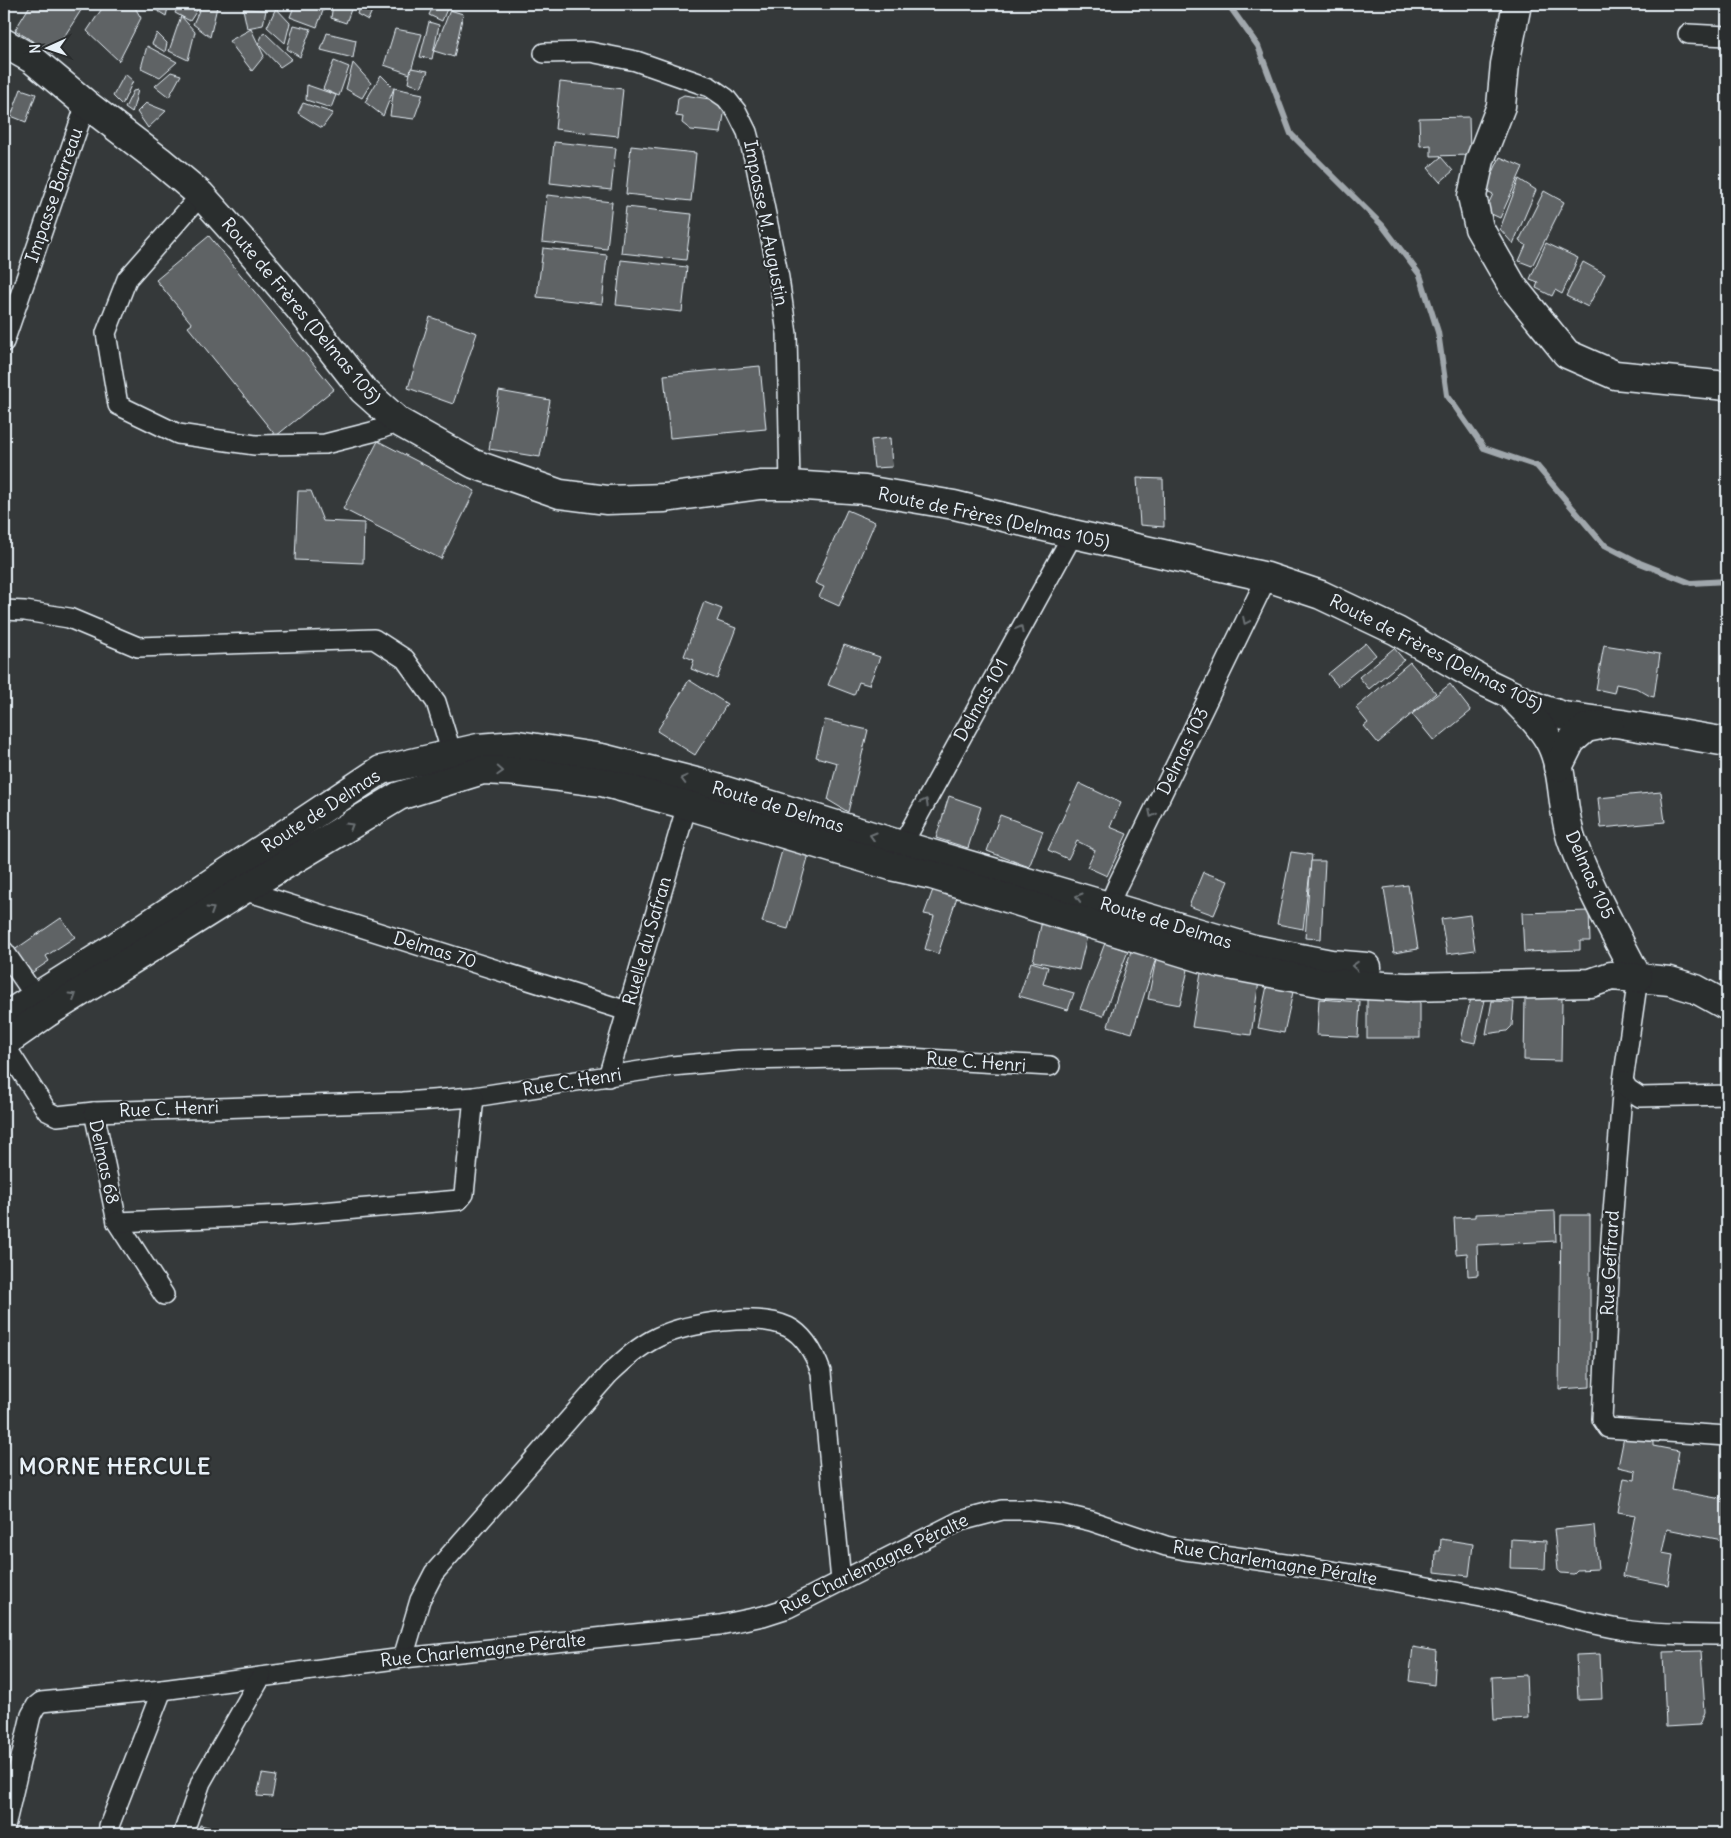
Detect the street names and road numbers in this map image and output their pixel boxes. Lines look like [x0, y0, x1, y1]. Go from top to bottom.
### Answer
street label: Impasse Barreau [20, 124, 87, 265]
street label: Impasse M. Augustin [739, 138, 794, 308]
street label: Route de Frères (Delmas 105) [217, 213, 386, 409]
street label: Route de Frères (Delmas 105) [876, 482, 1112, 553]
street label: Route de Frères (Delmas 105) [1326, 589, 1547, 716]
street label: Delmas 101 [948, 654, 1013, 745]
street label: Delmas 103 [1152, 703, 1214, 798]
street label: Route de Delmas [257, 764, 384, 858]
street label: Route de Delmas [709, 775, 847, 838]
street label: Delmas 105 [1561, 827, 1620, 923]
street label: Ruelle du Safran [617, 874, 676, 1008]
street label: Route de Delmas [1097, 891, 1235, 954]
street label: Delmas 70 [391, 926, 479, 973]
street label: Rue C. Henri [925, 1047, 1027, 1076]
street label: Rue C. Henri [521, 1062, 623, 1101]
street label: Rue C. Henri [119, 1095, 219, 1122]
street label: Delmas 68 [84, 1118, 125, 1206]
street label: Rue Geffrard [1595, 1209, 1624, 1316]
street label: Rue Charlemagne Péralte [776, 1508, 972, 1619]
street label: Rue Charlemagne Péralte [1171, 1535, 1379, 1590]
street label: Rue Charlemagne Péralte [379, 1627, 587, 1672]

